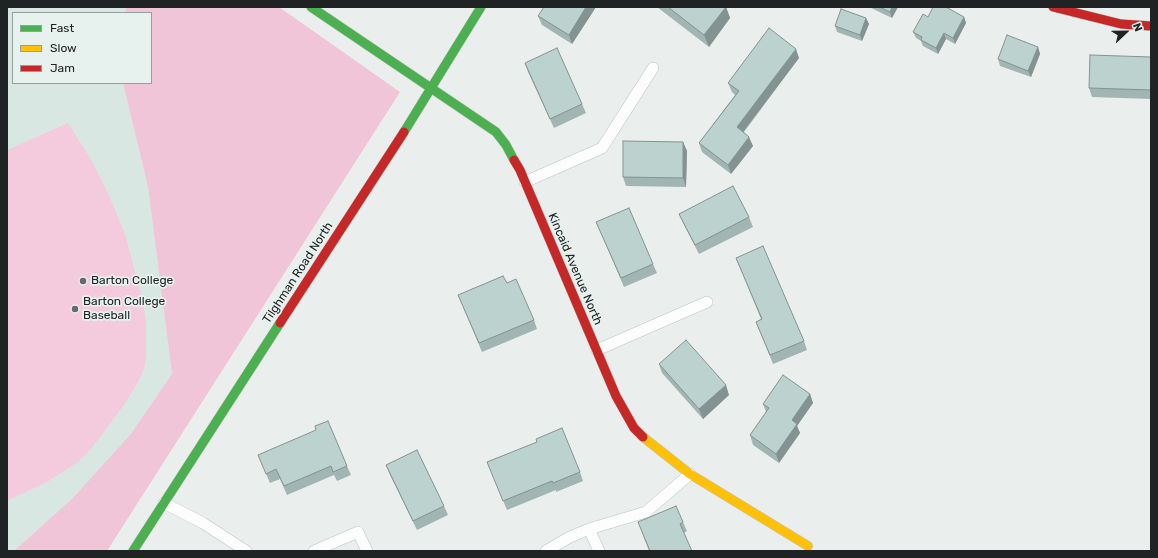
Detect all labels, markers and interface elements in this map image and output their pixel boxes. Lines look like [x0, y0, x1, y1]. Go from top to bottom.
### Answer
legend [12, 12, 152, 84]
north arrow [1106, 12, 1146, 52]
text: Fast [50, 21, 74, 35]
text: N [1130, 21, 1145, 33]
text: Slow [50, 41, 77, 55]
text: Jam [50, 61, 75, 75]
street label: Kincaid Avenue North [545, 211, 605, 327]
street label: Tilghman Road North [260, 220, 336, 326]
place label: Barton College [91, 274, 173, 288]
marker: Barton College [78, 276, 88, 286]
place label: Barton College Baseball [83, 295, 165, 323]
marker: Barton College Baseball [70, 304, 80, 314]

